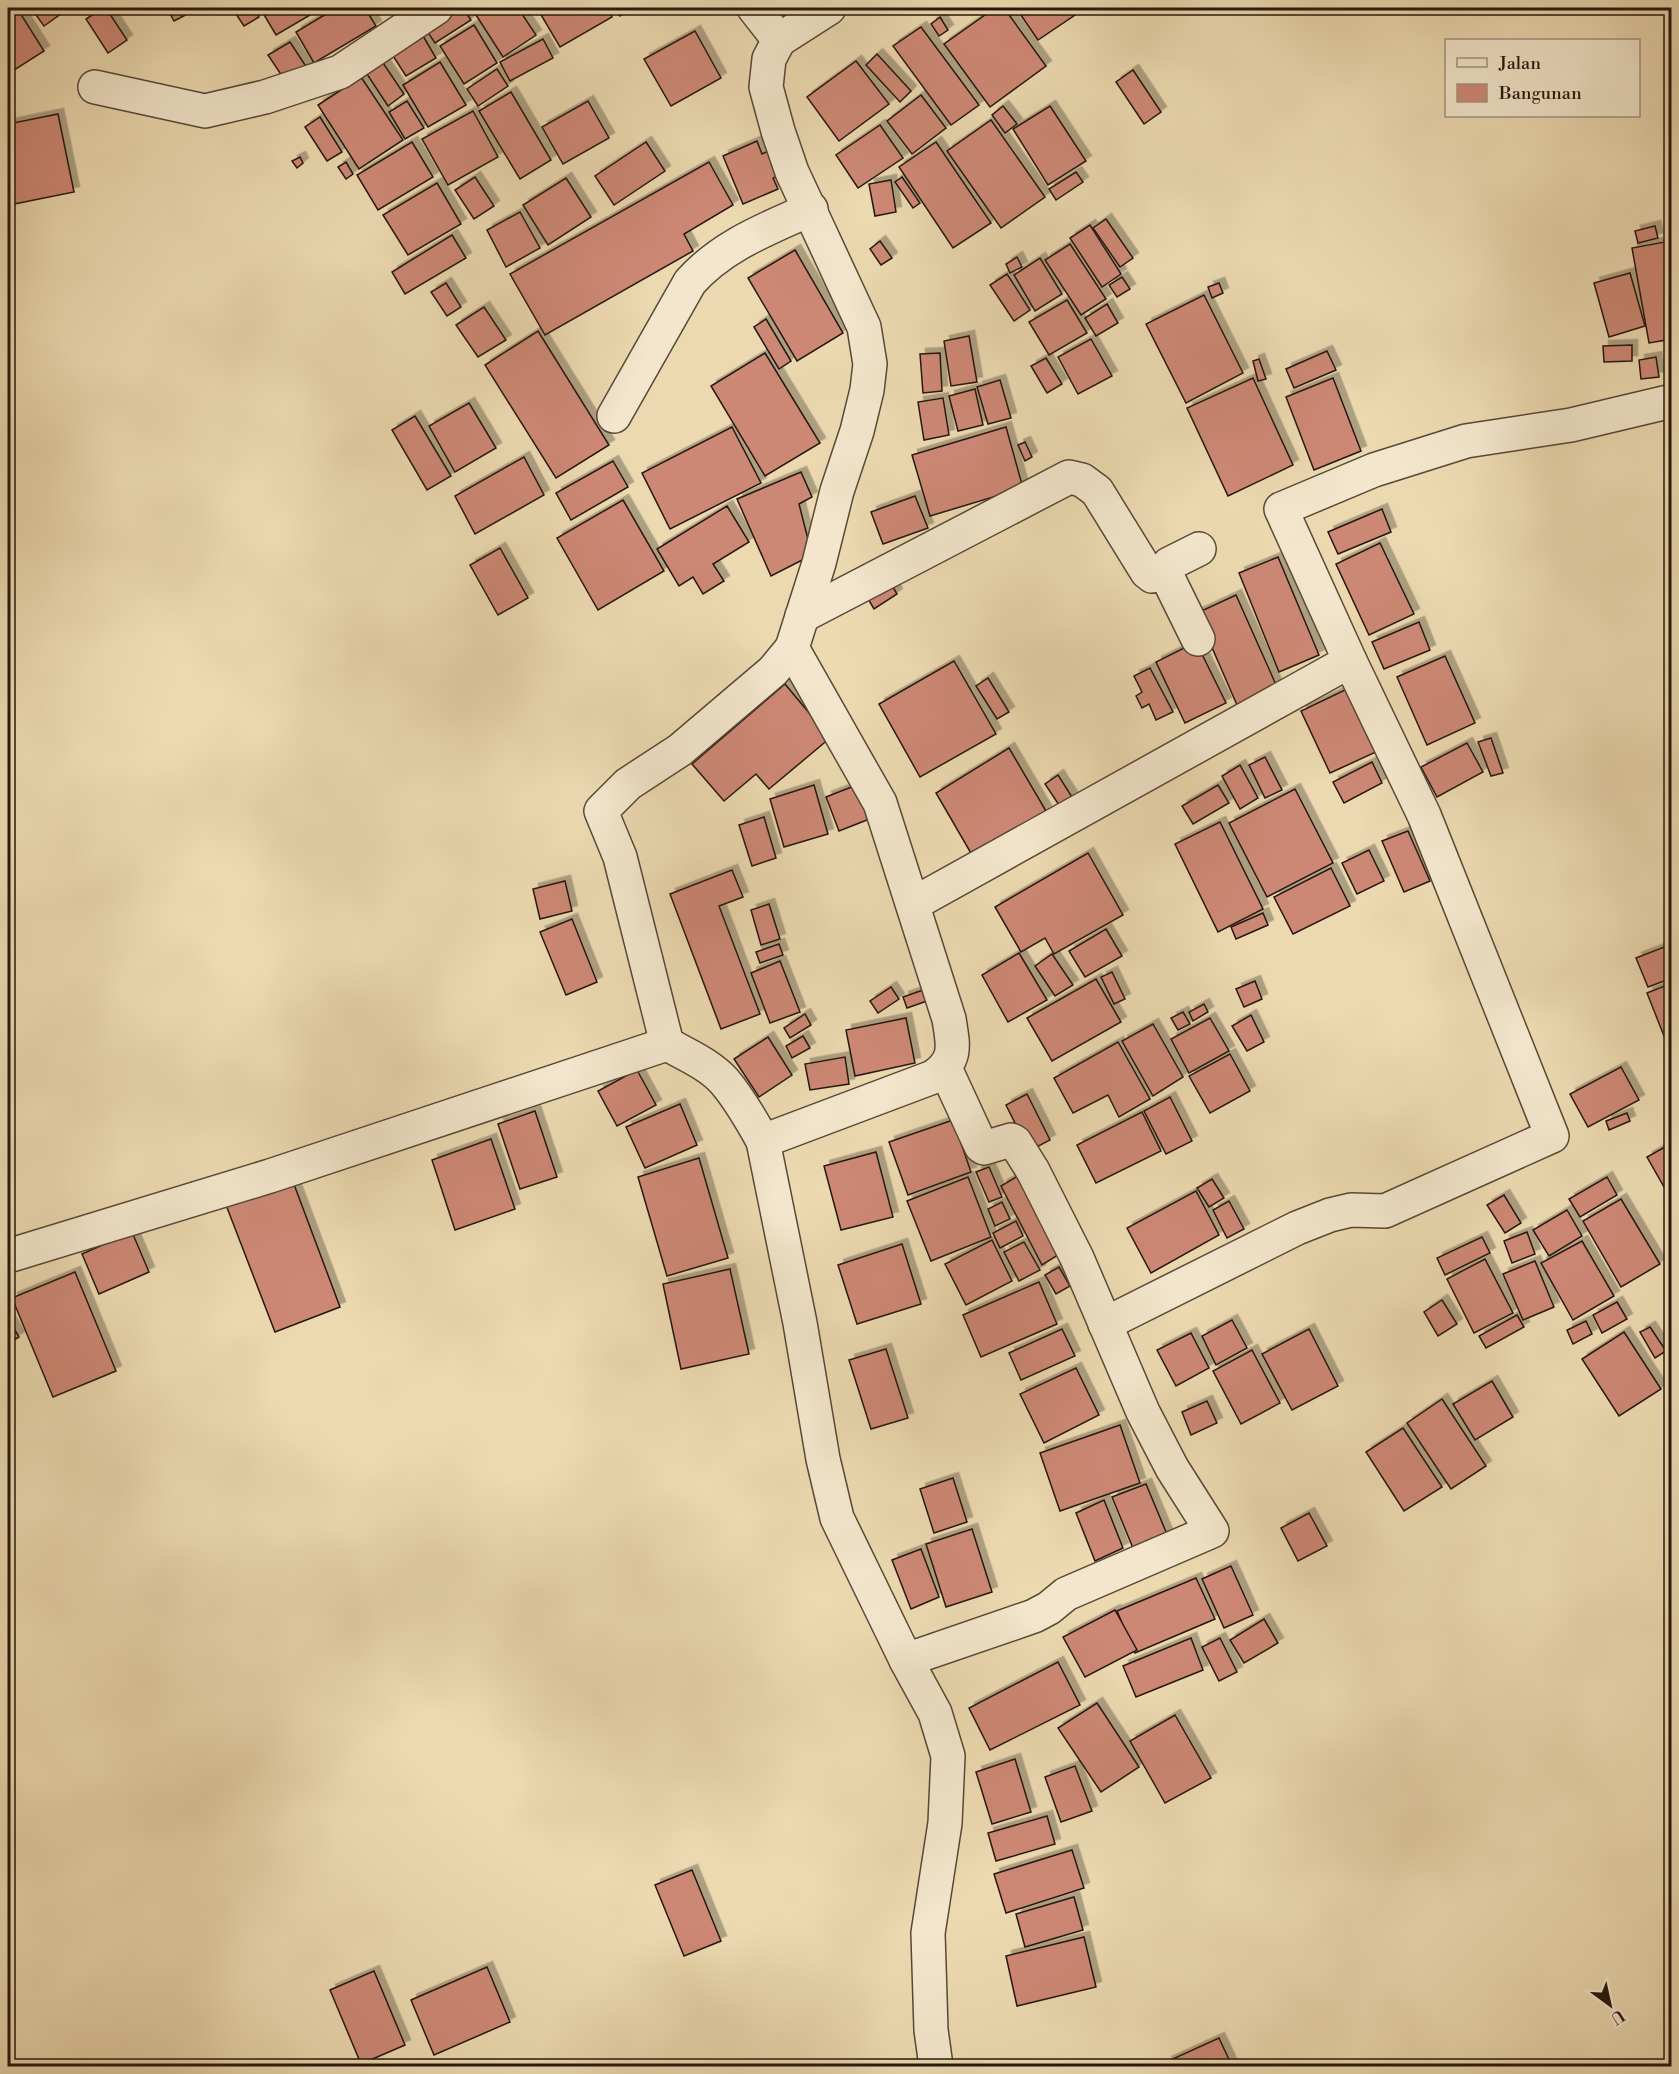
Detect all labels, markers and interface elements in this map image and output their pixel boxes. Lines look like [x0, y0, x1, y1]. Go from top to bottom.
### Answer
legend [1445, 39, 1640, 117]
text: Jalan [1498, 52, 1541, 75]
text: Bangunan [1498, 82, 1582, 105]
north arrow [1580, 1975, 1640, 2035]
text: U [1606, 2005, 1628, 2029]

